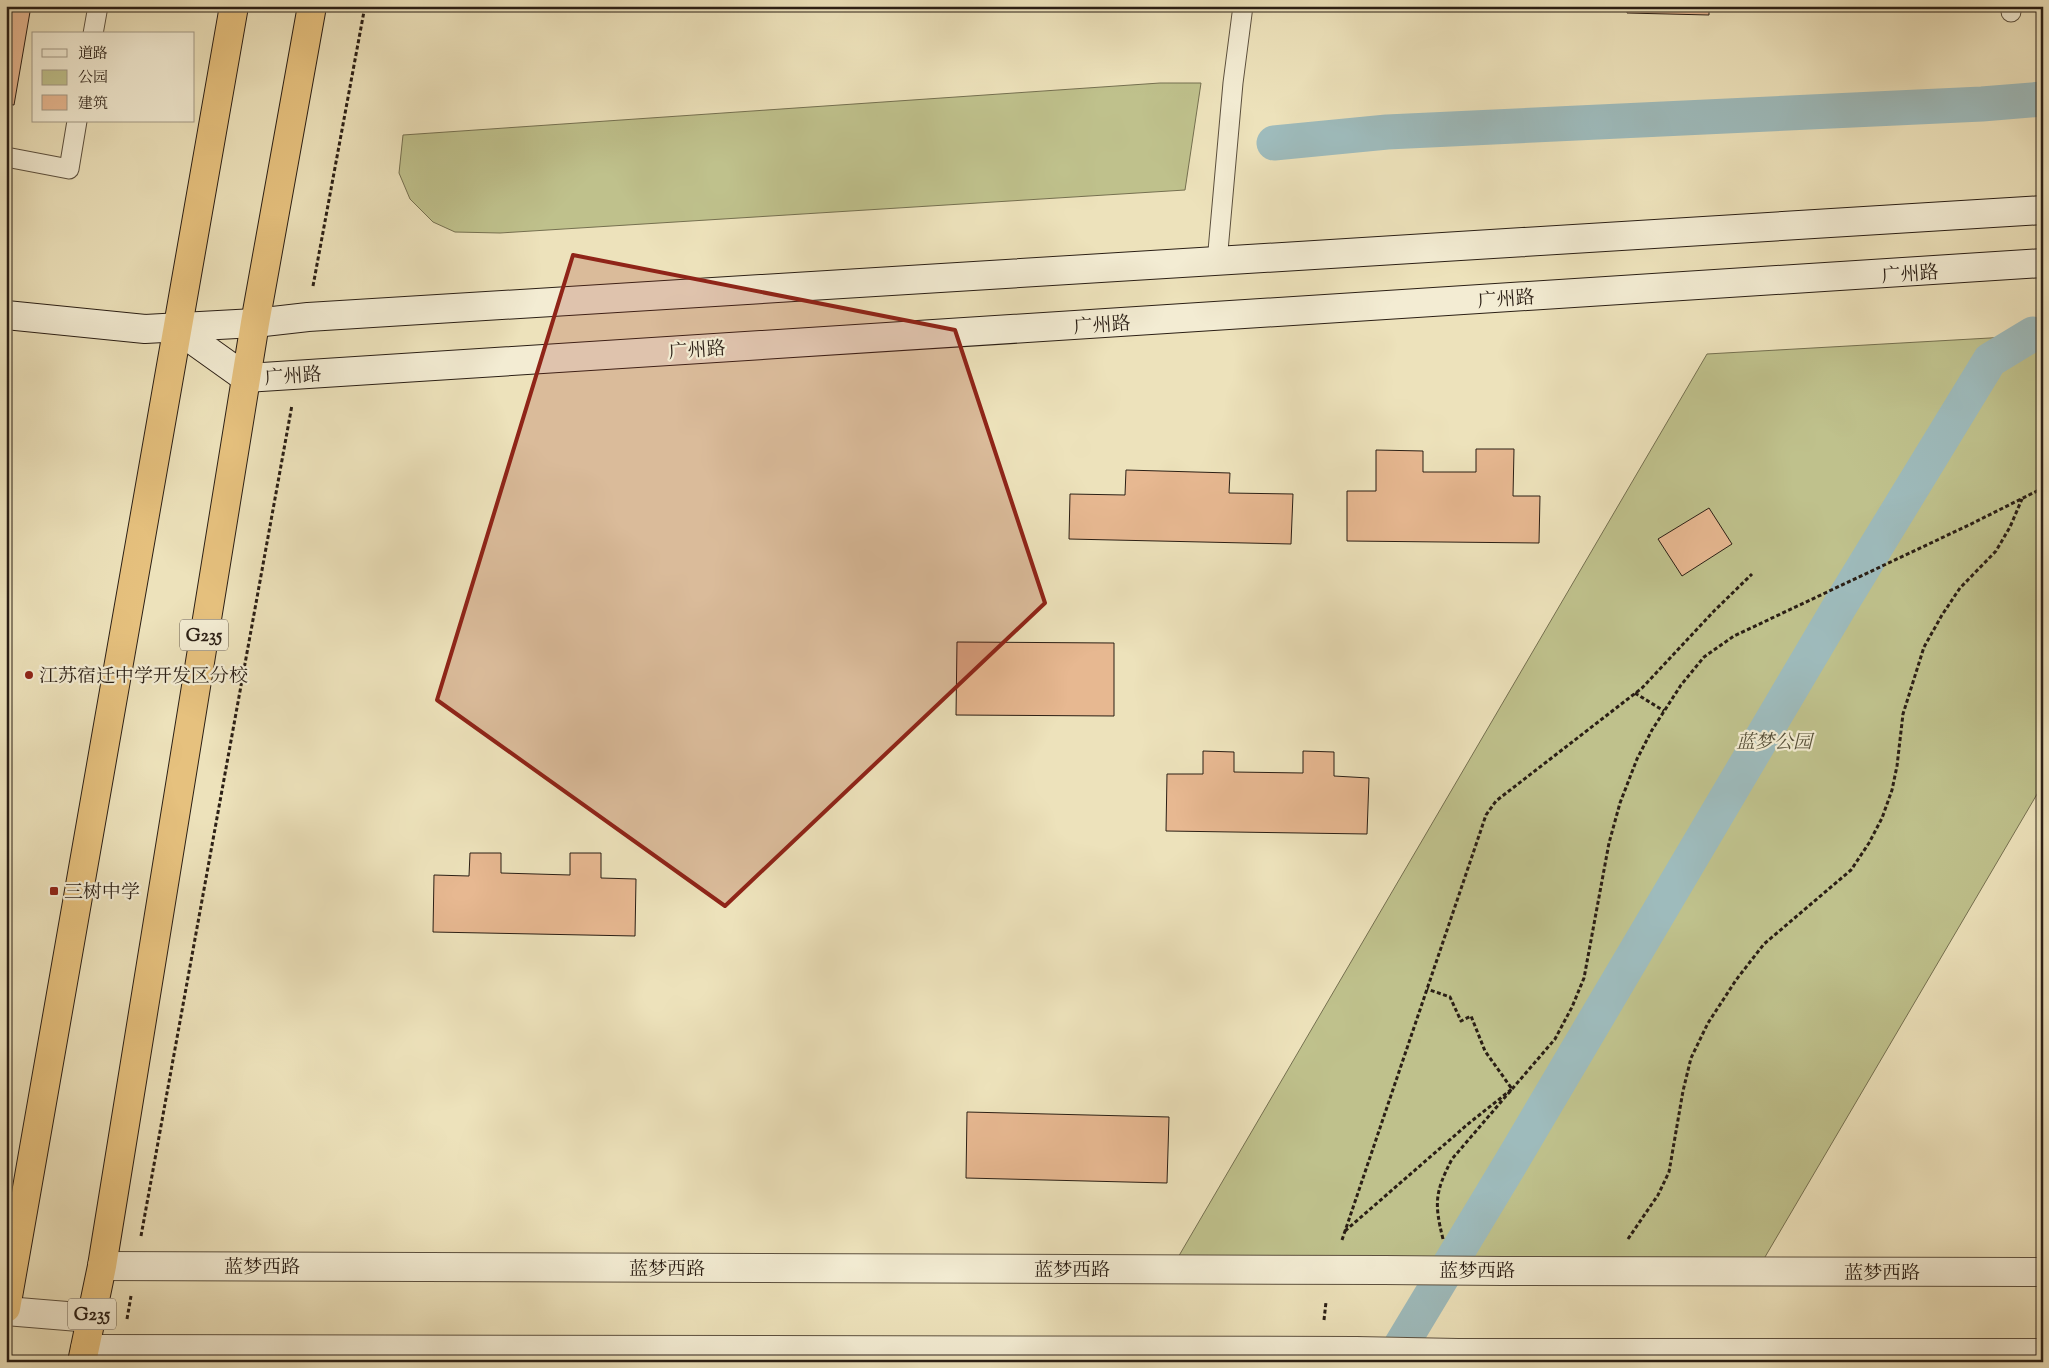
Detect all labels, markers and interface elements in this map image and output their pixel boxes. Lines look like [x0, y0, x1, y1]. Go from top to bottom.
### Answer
legend [32, 32, 195, 122]
text: 道路 [78, 44, 108, 65]
text: 公园 [78, 68, 108, 89]
text: 建筑 [78, 94, 108, 115]
street label: 广州路 [1881, 260, 1940, 291]
street label: 广州路 [1477, 285, 1536, 316]
street label: 广州路 [1073, 311, 1132, 342]
street label: 广州路 [668, 336, 727, 367]
street label: 广州路 [264, 362, 323, 393]
road number: G235 [180, 620, 228, 650]
place label: 江苏宿迁中学开发区分校 [39, 664, 248, 691]
marker: 江苏宿迁中学开发区分校 [23, 669, 35, 681]
park label: 蓝梦公园 [1736, 730, 1815, 757]
place label: 三树中学 [64, 880, 140, 907]
marker: 三树中学 [48, 885, 60, 897]
street label: 蓝梦西路 [224, 1255, 300, 1282]
street label: 蓝梦西路 [629, 1257, 705, 1284]
street label: 蓝梦西路 [1034, 1258, 1110, 1285]
street label: 蓝梦西路 [1439, 1259, 1515, 1286]
street label: 蓝梦西路 [1844, 1261, 1920, 1288]
road number: G235 [68, 1298, 116, 1330]

